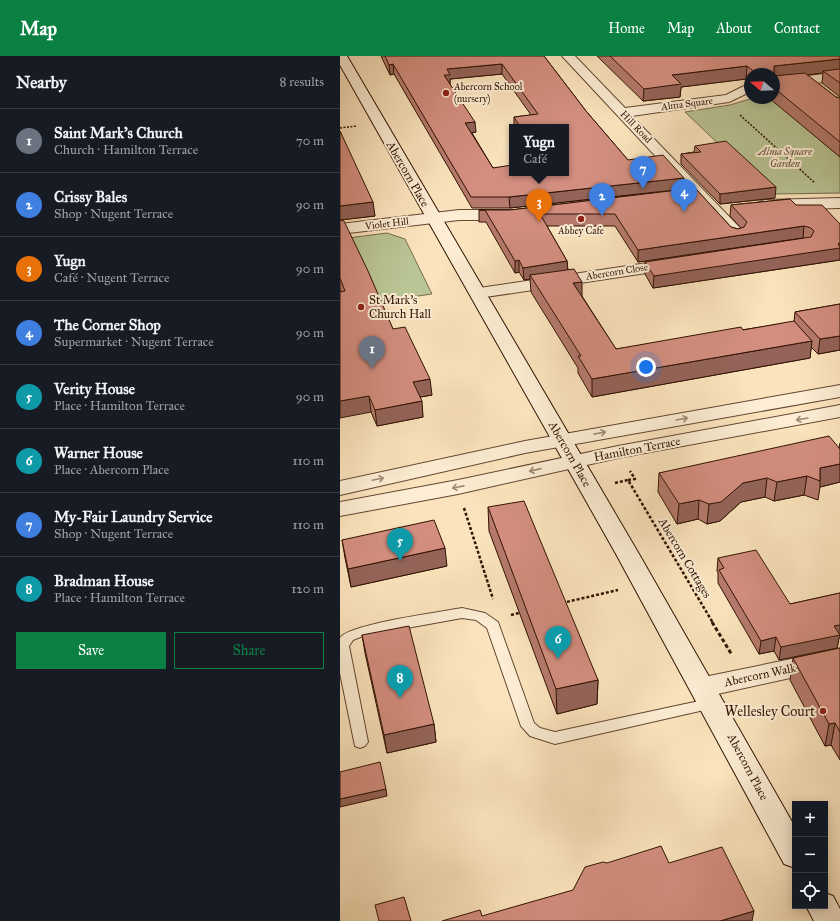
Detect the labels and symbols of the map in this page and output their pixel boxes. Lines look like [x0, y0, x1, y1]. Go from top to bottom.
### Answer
north arrow [744, 68, 780, 104]
place label: Abercorn School (nursery) [453, 81, 523, 105]
marker: Abercorn School (nursery) [441, 88, 451, 98]
street label: Alma Square [659, 95, 714, 114]
street label: Hill Road [618, 108, 654, 146]
street label: Abercorn Place [383, 138, 432, 209]
park label: Alma Square Garden [757, 146, 812, 170]
pin: 7 [630, 156, 656, 189]
pin: 4 [671, 179, 697, 212]
pin: 2 [589, 183, 615, 216]
pin: 3 [526, 189, 552, 222]
marker: Abbey Cafe [576, 214, 586, 224]
street label: Violet Hill [363, 215, 410, 233]
place label: Abbey Cafe [557, 225, 604, 237]
street label: Abercorn Close [584, 261, 649, 283]
place label: St Mark's Church Hall [369, 293, 432, 321]
marker: St Mark's Church Hall [356, 302, 366, 312]
pin: 1 [359, 336, 385, 369]
your location [636, 357, 656, 377]
one-way arrow [675, 415, 688, 423]
one-way arrow [796, 415, 809, 423]
street label: Abercorn Place [545, 418, 594, 489]
one-way arrow [593, 429, 606, 437]
street label: Hamilton Terrace [593, 434, 681, 464]
one-way arrow [529, 467, 542, 474]
one-way arrow [371, 475, 384, 483]
one-way arrow [452, 483, 465, 491]
street label: Abercorn Cottages [654, 515, 714, 601]
pin: 5 [387, 528, 413, 561]
pin: 6 [545, 626, 571, 659]
street label: Abercorn Walk [722, 660, 797, 690]
pin: 8 [387, 665, 413, 698]
place label: Wellesley Court [725, 703, 815, 720]
marker: Wellesley Court [818, 706, 828, 716]
street label: Abercorn Place [724, 730, 771, 803]

